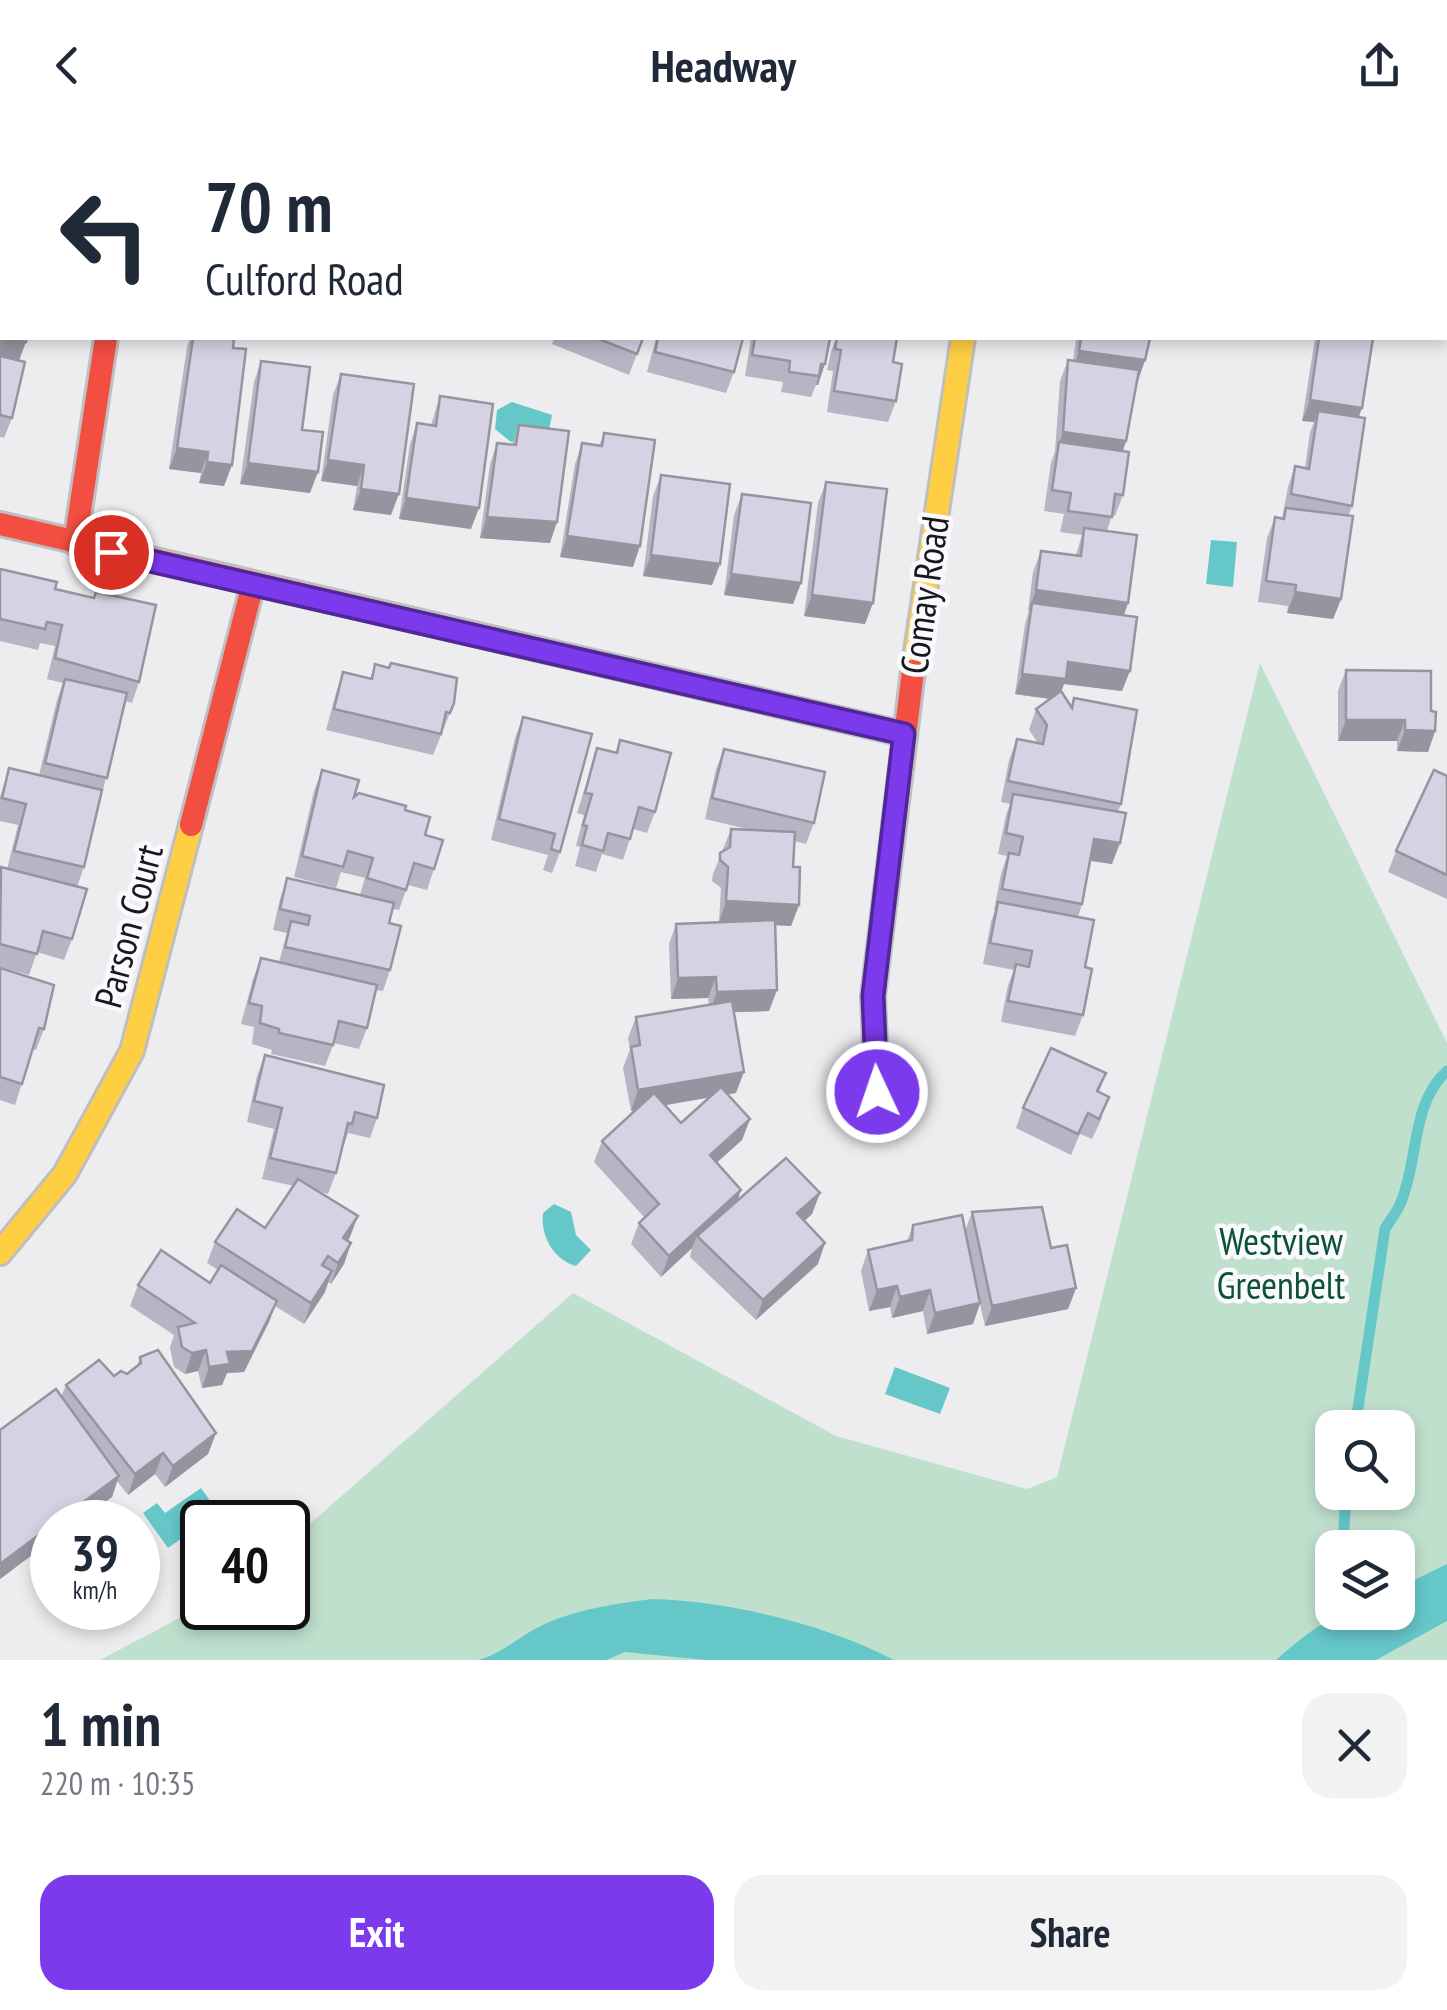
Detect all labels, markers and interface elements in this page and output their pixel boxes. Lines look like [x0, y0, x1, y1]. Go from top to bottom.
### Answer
text: Headway [651, 36, 796, 94]
icon: back [40, 38, 95, 93]
icon: share [1352, 38, 1407, 93]
text: 70 m [205, 161, 333, 251]
icon: left [40, 170, 170, 300]
text: Culford Road [205, 249, 404, 307]
pin [69, 510, 154, 595]
street label: Comay Road [888, 513, 959, 677]
icon: arrive [84, 525, 139, 580]
street label: Parson Court [82, 838, 173, 1012]
position arrow [825, 1040, 929, 1144]
park label: Westview Greenbelt [1217, 1216, 1346, 1309]
map controls [1315, 1410, 1415, 1630]
button: search [1315, 1410, 1415, 1510]
speed limit sign: 40 [180, 1500, 310, 1630]
text: 39 [71, 1520, 119, 1585]
button: layers [1315, 1530, 1415, 1630]
text: km/h [73, 1574, 117, 1606]
text: 1 min [40, 1685, 161, 1763]
button: close [1302, 1693, 1407, 1798]
text: 220 m · 10:35 [40, 1762, 195, 1804]
button: Exit [40, 1875, 714, 1990]
button: Share [734, 1875, 1407, 1990]

